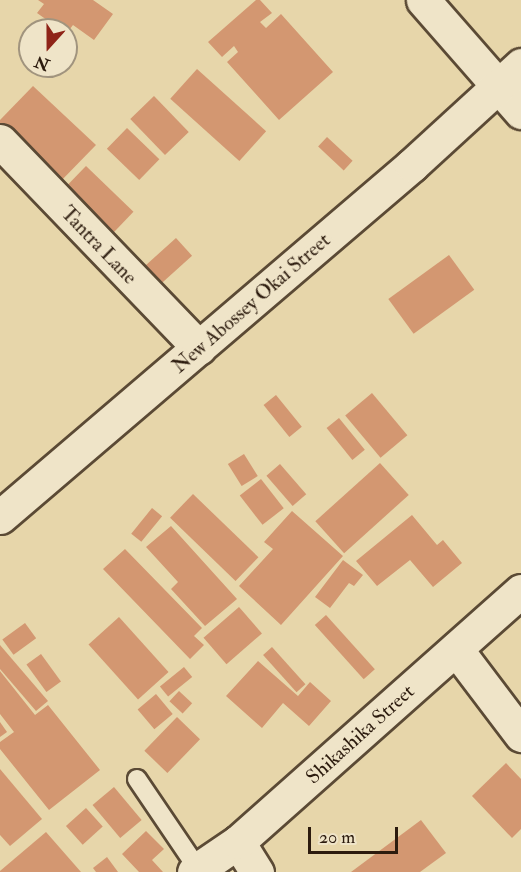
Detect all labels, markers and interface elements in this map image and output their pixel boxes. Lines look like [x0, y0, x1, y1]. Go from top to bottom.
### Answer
north arrow [18, 18, 78, 78]
text: N [32, 51, 53, 75]
street label: Tantra Lane [56, 201, 142, 289]
street label: New Abossey Okai Street [167, 228, 335, 378]
street label: Shikashika Street [301, 679, 419, 789]
scale bar [311, 815, 401, 853]
text: 20 m [319, 826, 355, 849]

